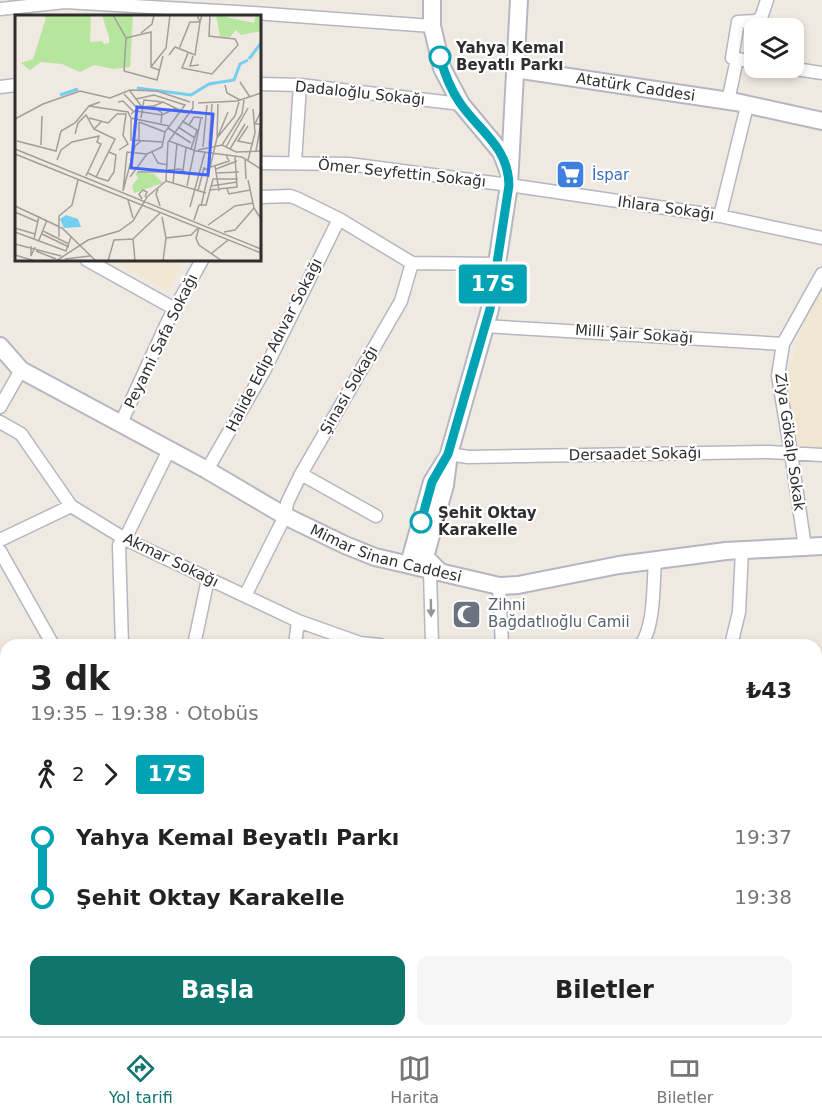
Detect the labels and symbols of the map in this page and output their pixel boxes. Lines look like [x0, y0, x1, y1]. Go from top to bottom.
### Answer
inset map [15, 15, 261, 261]
place label: Yahya Kemal Beyatlı Parkı [455, 39, 564, 74]
marker: Yahya Kemal Beyatlı Parkı [429, 46, 451, 68]
street label: Atatürk Caddesi [575, 69, 696, 105]
street label: Dadaloğlu Sokağı [294, 77, 426, 109]
street label: Ömer Seyfettin Sokağı [317, 154, 487, 191]
supermarket icon: İspar [555, 159, 587, 191]
place label: İspar [592, 165, 630, 184]
street label: Ihlara Sokağı [617, 192, 715, 224]
street label: Halide Edip Adıvar Sokağı [222, 255, 326, 435]
line badge: 17S [458, 264, 528, 304]
street label: Peyami Safa Sokağı [121, 271, 201, 411]
street label: Milli Şair Sokağı [574, 321, 694, 347]
street label: Şinasi Sokağı [316, 343, 382, 437]
street label: Ziya Gökalp Sokak [771, 372, 809, 512]
street label: Dersaadet Sokağı [569, 444, 701, 464]
place label: Şehit Oktay Karakelle [438, 504, 537, 539]
marker: Şehit Oktay Karakelle [410, 511, 432, 533]
street label: Mimar Sinan Caddesi [307, 521, 463, 586]
street label: Akmar Sokağı [120, 529, 222, 591]
place label: Zihni Bağdatlıoğlu Camii [488, 596, 630, 631]
one-way arrow [426, 598, 436, 617]
mosque icon: Zihni Bağdatlıoğlu Camii [451, 598, 483, 630]

